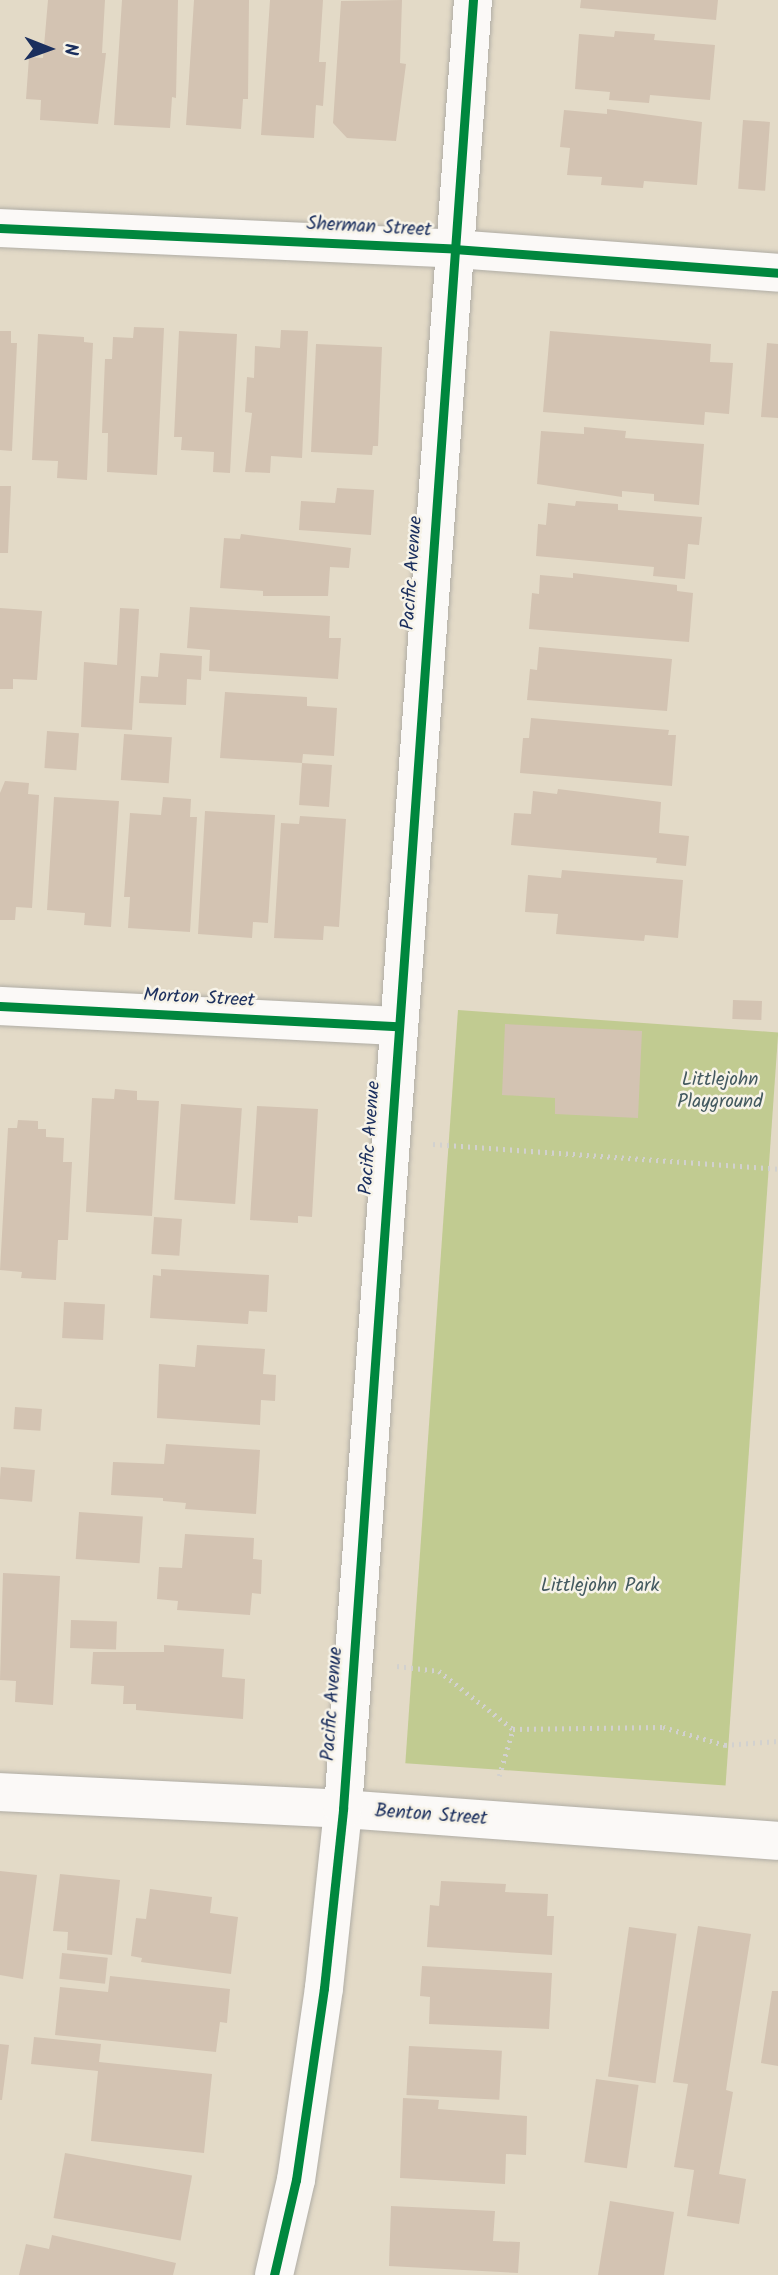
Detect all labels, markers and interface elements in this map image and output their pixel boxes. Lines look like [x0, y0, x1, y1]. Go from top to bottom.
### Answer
north arrow [14, 14, 84, 84]
text: N [55, 43, 85, 56]
street label: Sherman Street [306, 213, 432, 243]
street label: Pacific Avenue [398, 515, 428, 631]
street label: Morton Street [143, 985, 255, 1013]
park label: Littlejohn Playground [677, 1070, 763, 1114]
street label: Pacific Avenue [356, 1080, 386, 1196]
park label: Littlejohn Park [541, 1576, 659, 1598]
street label: Pacific Avenue [318, 1646, 348, 1762]
street label: Benton Street [374, 1801, 488, 1831]

